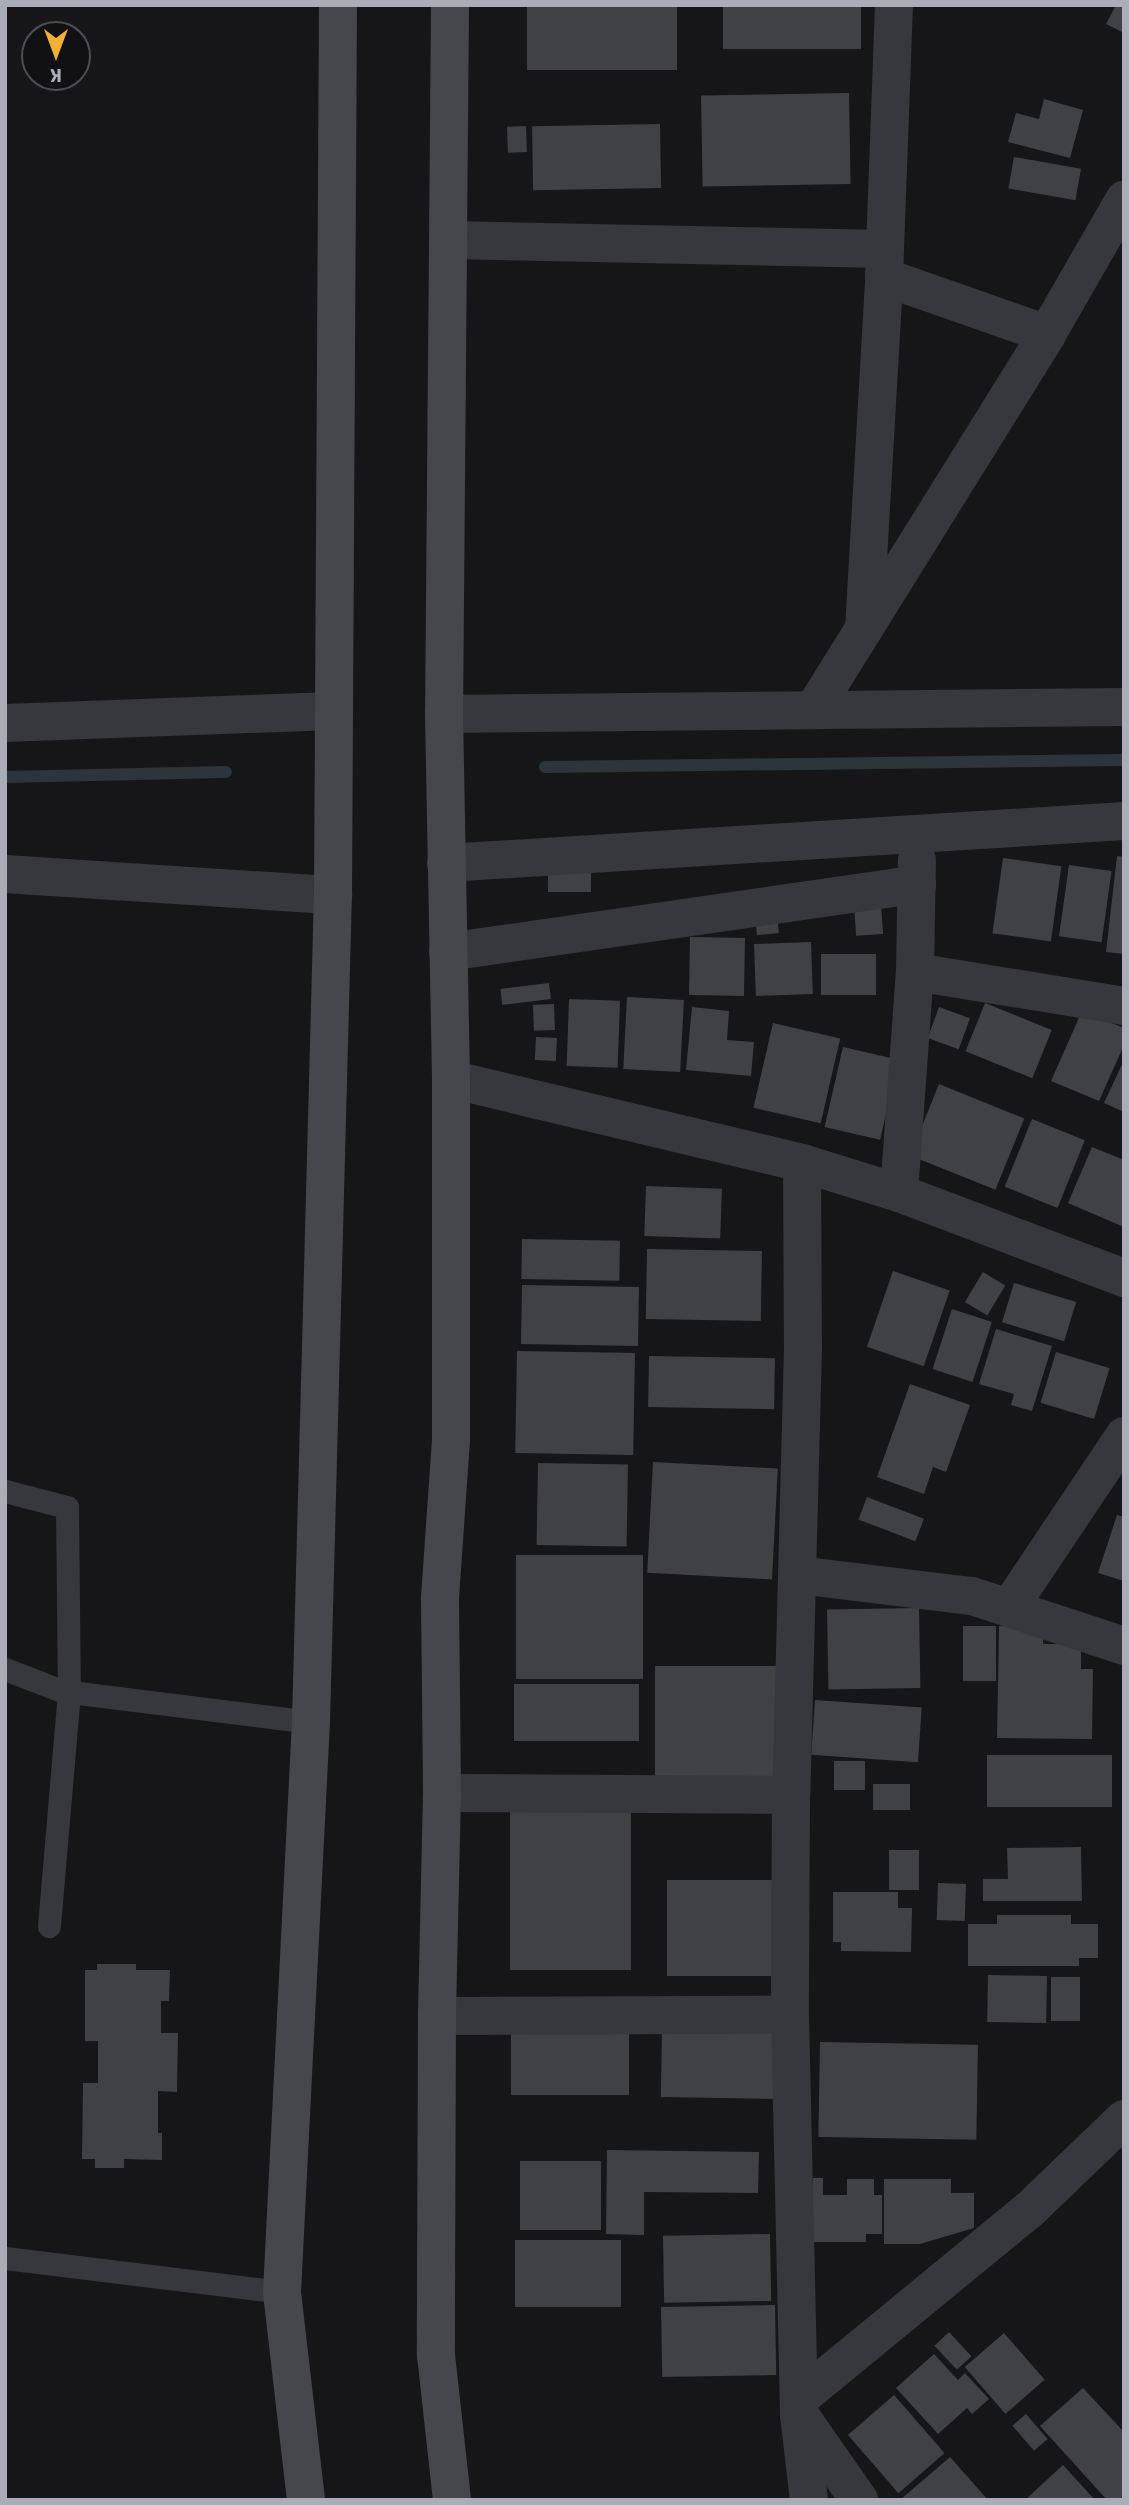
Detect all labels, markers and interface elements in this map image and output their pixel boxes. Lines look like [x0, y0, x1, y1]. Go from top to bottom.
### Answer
north arrow [21, 21, 91, 91]
text: K [50, 63, 62, 87]

